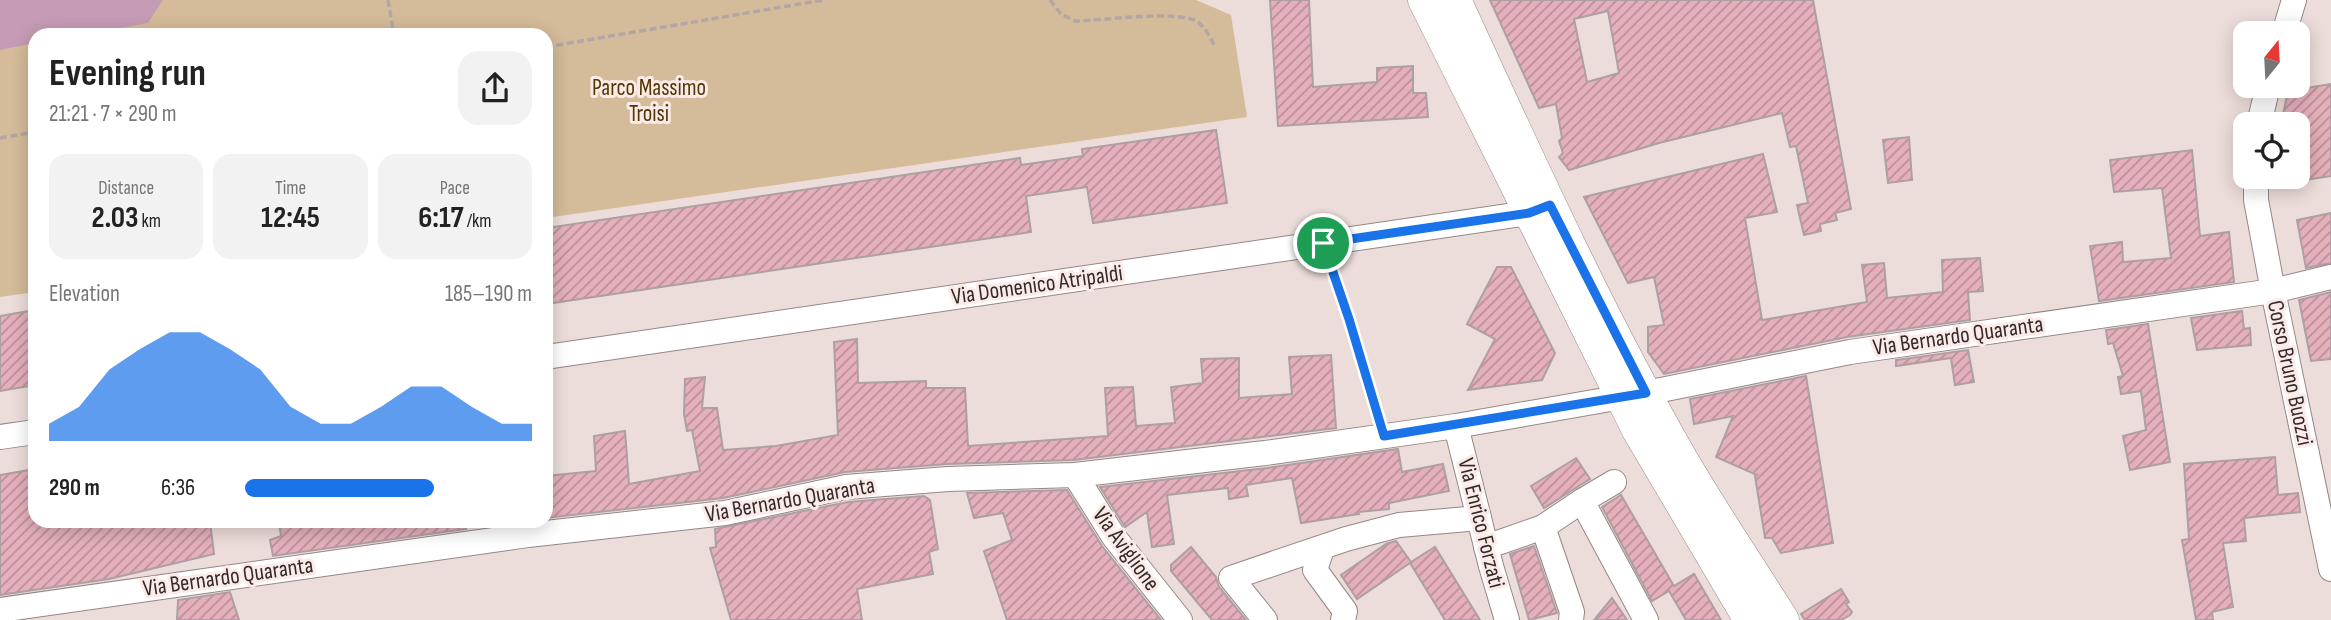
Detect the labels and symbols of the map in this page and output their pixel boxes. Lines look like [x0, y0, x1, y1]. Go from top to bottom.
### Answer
north arrow [2233, 21, 2310, 98]
park label: Parco Massimo Troisi [592, 74, 706, 128]
pin [1293, 213, 1353, 273]
street label: Via Domenico Atripaldi [950, 259, 1124, 311]
street label: Corso Bruno Buozzi [2261, 298, 2319, 448]
street label: Via Bernardo Quaranta [1871, 310, 2045, 362]
street label: Via Enrico Forzati [1451, 455, 1511, 591]
street label: Via Bernardo Quaranta [703, 471, 877, 529]
street label: Via Aviglione [1086, 502, 1166, 596]
street label: Via Bernardo Quaranta [141, 551, 315, 603]

